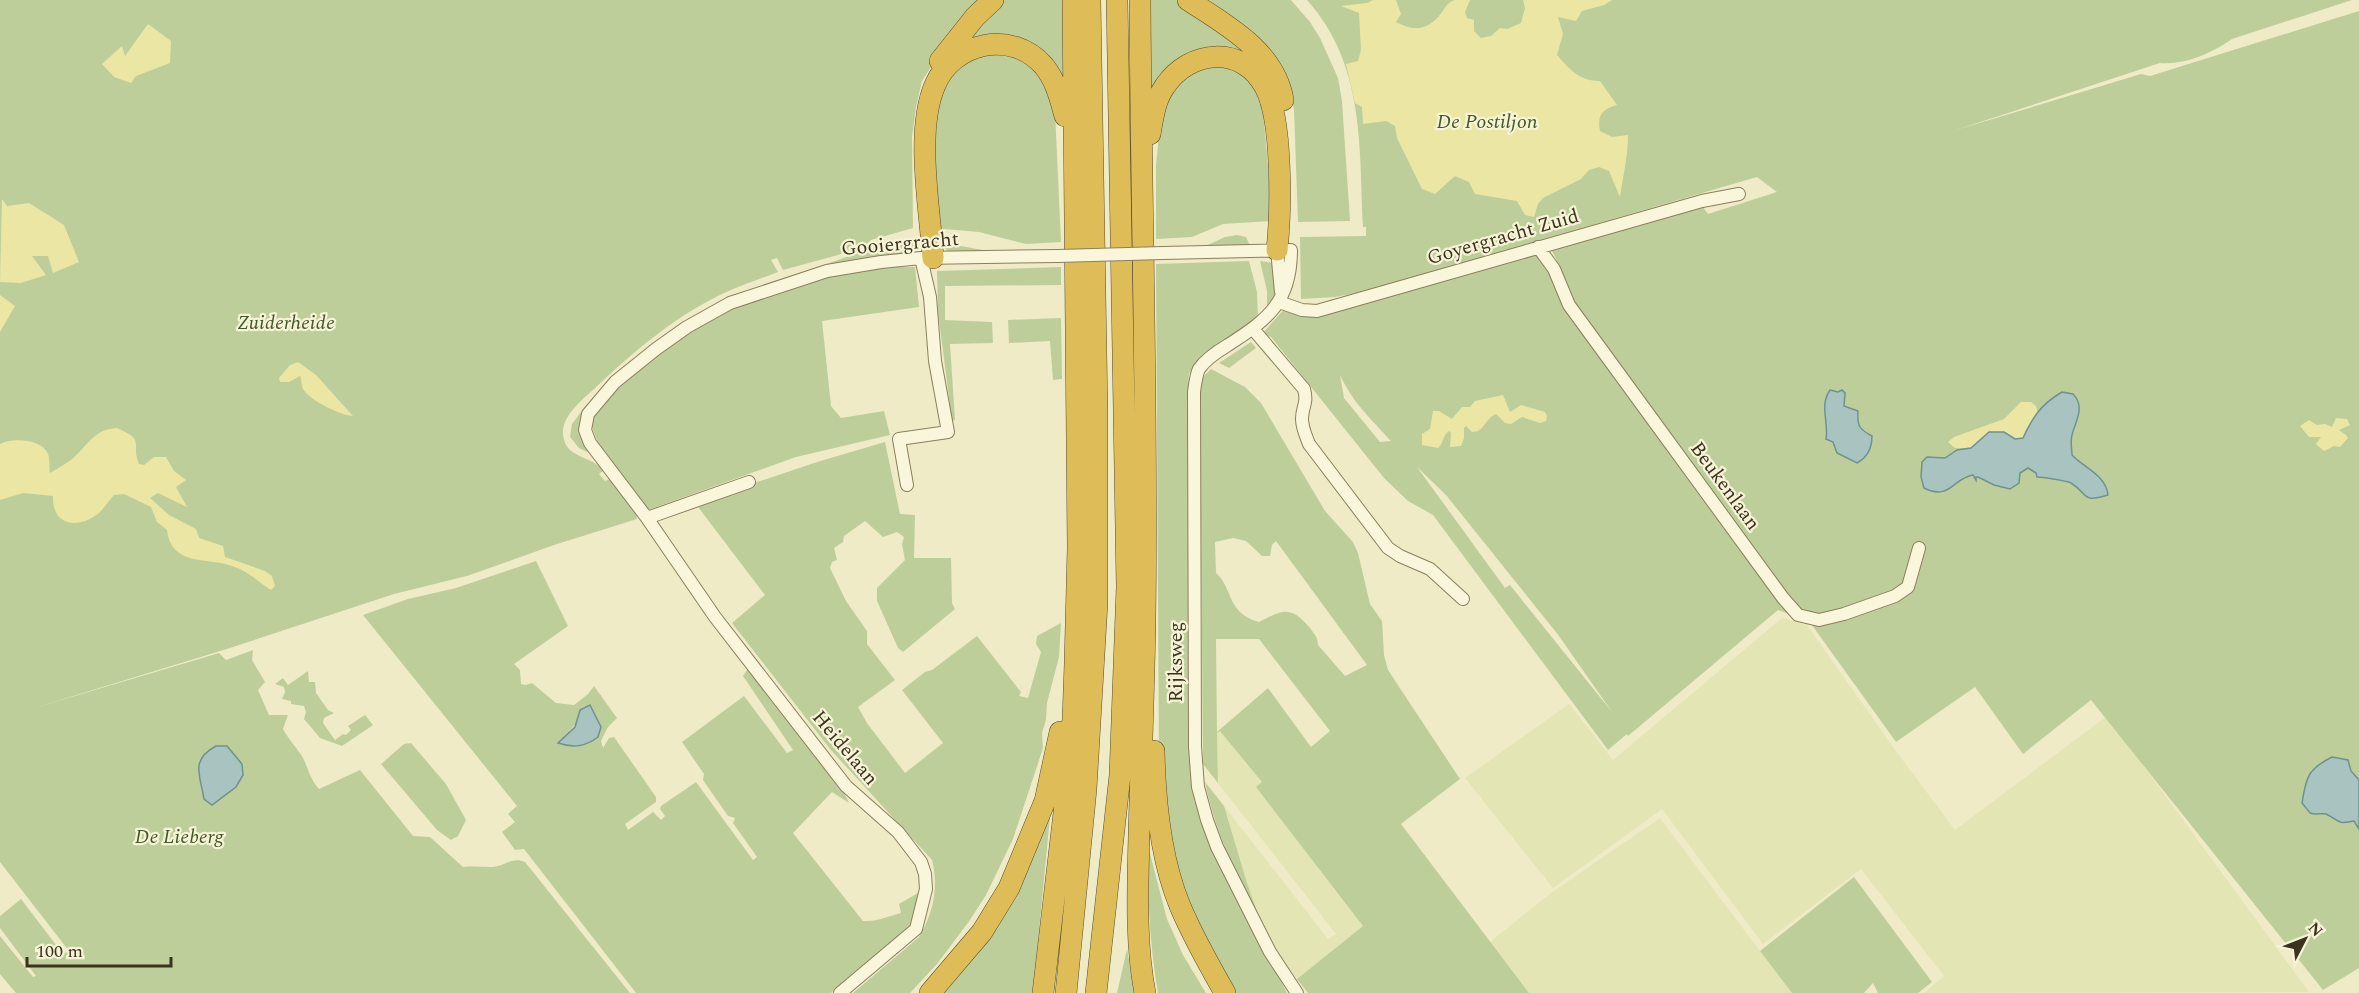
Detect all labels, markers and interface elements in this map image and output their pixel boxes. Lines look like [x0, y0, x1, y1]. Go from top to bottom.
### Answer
park label: De Postiljon [1436, 107, 1538, 137]
street label: Goyergracht Zuid [1423, 201, 1583, 273]
street label: Gooiergracht [840, 224, 960, 264]
park label: Zuiderheide [237, 308, 335, 338]
street label: Beukenlaan [1682, 435, 1768, 537]
street label: Rijksweg [1161, 622, 1191, 702]
street label: Heidelaan [805, 704, 885, 792]
park label: De Lieberg [135, 822, 224, 852]
north arrow [2275, 909, 2335, 969]
text: N [2302, 917, 2329, 943]
scale bar [27, 930, 171, 968]
text: 100 m [36, 938, 83, 965]

